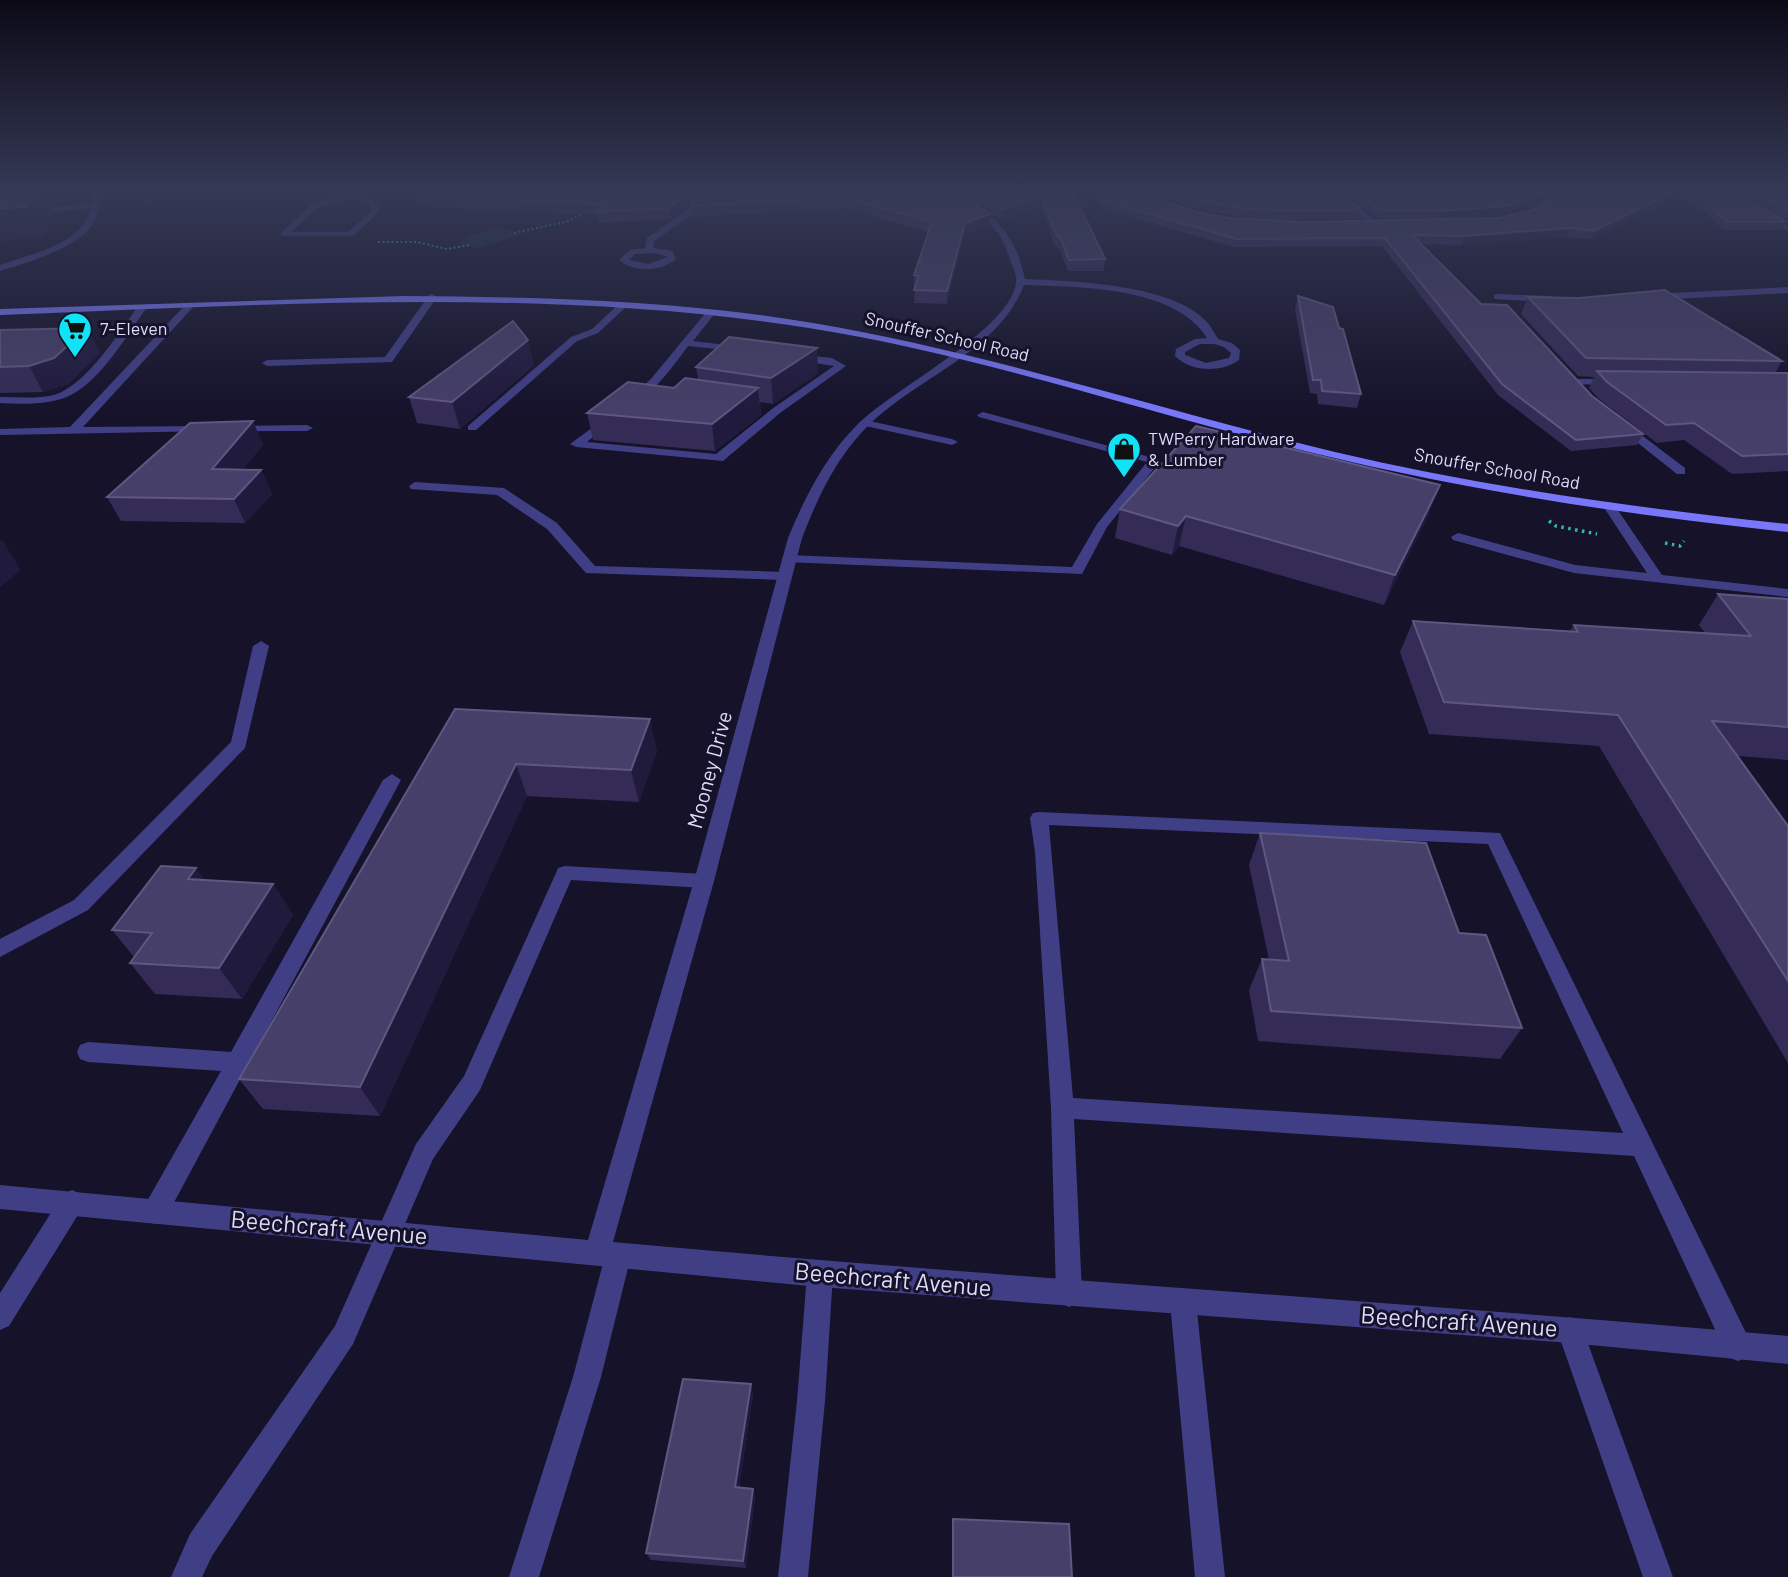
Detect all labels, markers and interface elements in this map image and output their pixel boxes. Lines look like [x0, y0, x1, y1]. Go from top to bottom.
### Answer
street label: Snouffer School Road [863, 306, 1031, 366]
supermarket icon: 7-Eleven [56, 310, 94, 359]
place label: 7-Eleven [100, 317, 168, 339]
place label: TWPerry Hardware & Lumber [1148, 427, 1295, 470]
shop icon: TWPerry Hardware & Lumber [1105, 430, 1143, 479]
street label: Snouffer School Road [1413, 443, 1582, 493]
street label: Mooney Drive [681, 708, 736, 831]
street label: Beechcraft Avenue [229, 1203, 429, 1250]
street label: Beechcraft Avenue [793, 1255, 993, 1302]
street label: Beechcraft Avenue [1360, 1299, 1559, 1342]

